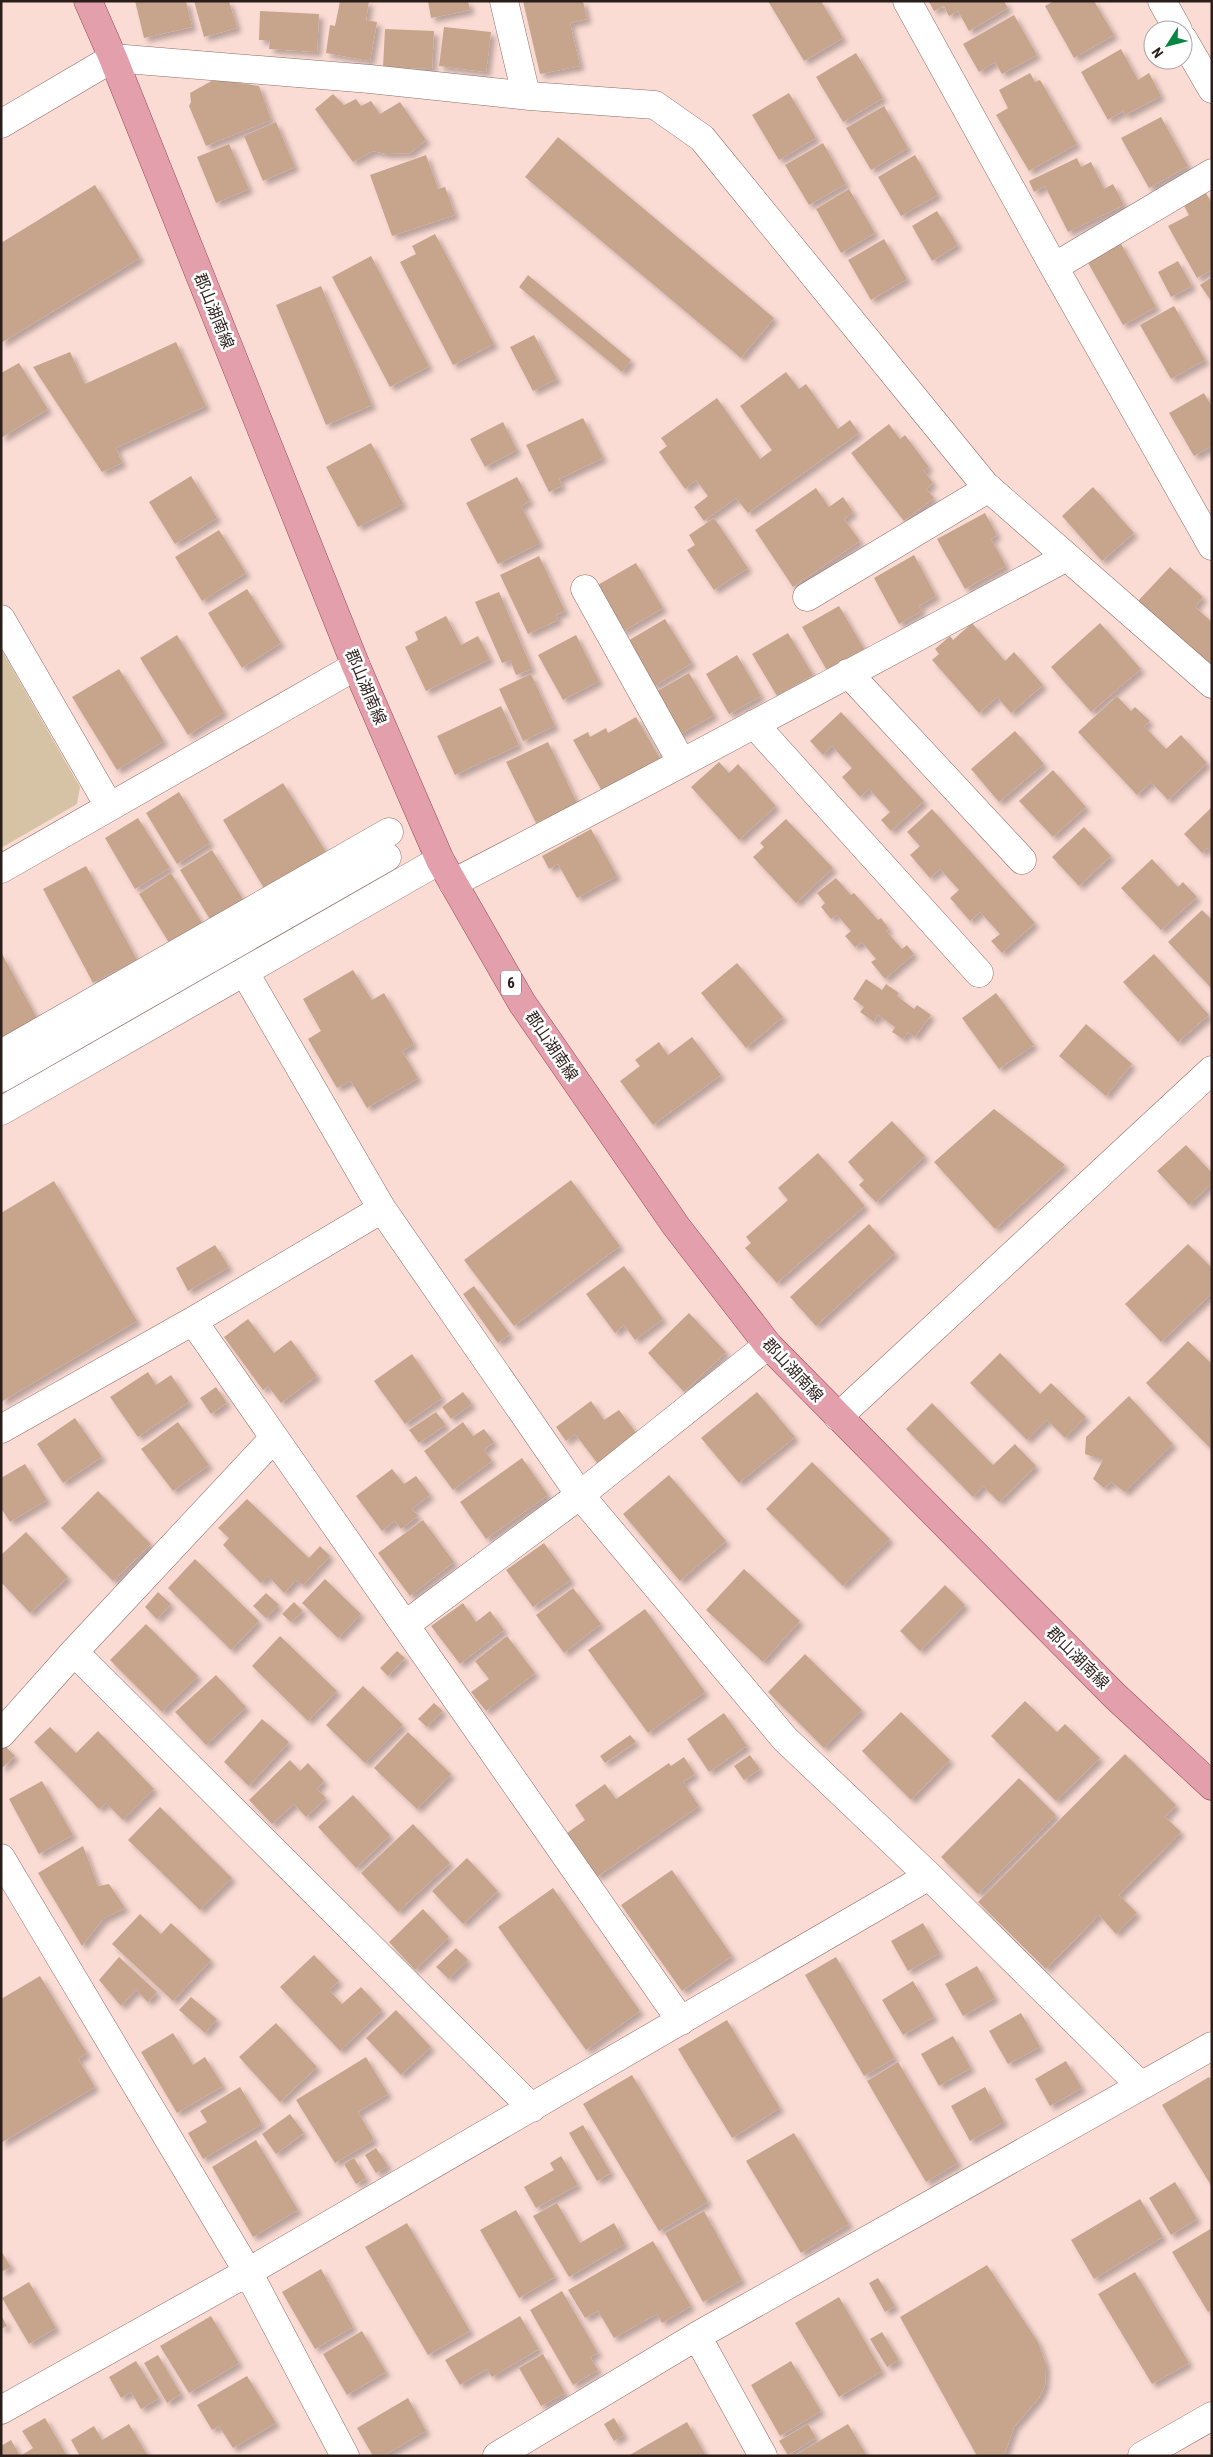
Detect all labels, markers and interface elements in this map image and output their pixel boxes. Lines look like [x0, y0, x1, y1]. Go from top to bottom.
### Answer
north arrow [1143, 20, 1193, 70]
text: N [1148, 44, 1166, 61]
street label: 郡山湖南線 [190, 270, 238, 352]
street label: 郡山湖南線 [342, 646, 390, 728]
road number: 6 [501, 970, 521, 996]
street label: 郡山湖南線 [522, 1008, 582, 1084]
street label: 郡山湖南線 [759, 1334, 827, 1406]
street label: 郡山湖南線 [1043, 1623, 1113, 1693]

